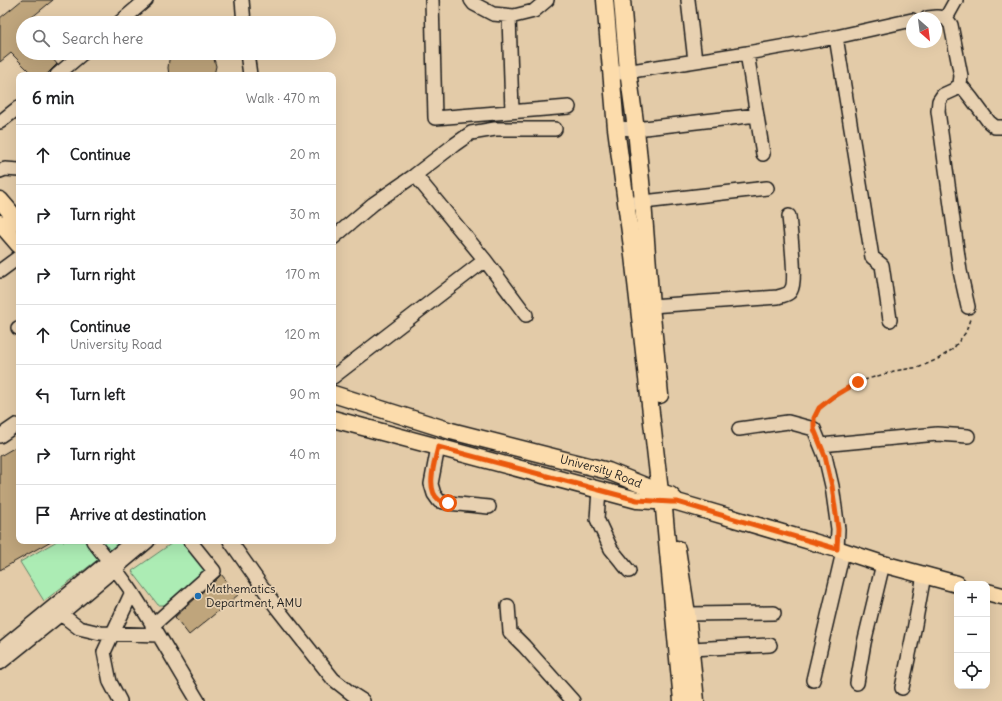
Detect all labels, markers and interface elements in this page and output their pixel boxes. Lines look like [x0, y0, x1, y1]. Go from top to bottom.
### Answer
north arrow [906, 12, 942, 48]
search box [16, 16, 336, 60]
icon: search [30, 27, 52, 49]
text: Search here [62, 29, 143, 48]
text: 6 min [32, 87, 74, 109]
text: Walk · 470 m [246, 90, 320, 107]
icon: ahead [32, 144, 54, 166]
text: Continue [70, 145, 131, 164]
text: 20 m [290, 146, 320, 163]
icon: right [32, 204, 54, 226]
text: Turn right [70, 205, 135, 224]
text: 30 m [290, 206, 320, 223]
icon: right [32, 264, 54, 286]
text: Turn right [70, 265, 135, 284]
text: 170 m [285, 266, 320, 283]
text: Continue [70, 317, 131, 336]
icon: ahead [32, 324, 54, 346]
text: 120 m [285, 326, 320, 343]
text: University Road [70, 336, 162, 353]
route end [849, 373, 867, 391]
icon: left [32, 384, 54, 406]
text: Turn left [70, 385, 125, 404]
text: 90 m [289, 386, 320, 403]
icon: right [32, 444, 54, 466]
text: Turn right [70, 445, 135, 464]
text: 40 m [289, 446, 320, 463]
street label: University Road [559, 451, 644, 491]
route start [439, 494, 457, 512]
icon: arrive [32, 504, 54, 526]
text: Arrive at destination [70, 505, 206, 524]
place label: Mathematics Department, AMU [206, 581, 303, 610]
map controls [954, 581, 990, 689]
button: + [954, 581, 990, 617]
marker: Mathematics Department, AMU [193, 591, 203, 601]
button: − [954, 617, 990, 653]
button: locate [954, 653, 990, 689]

